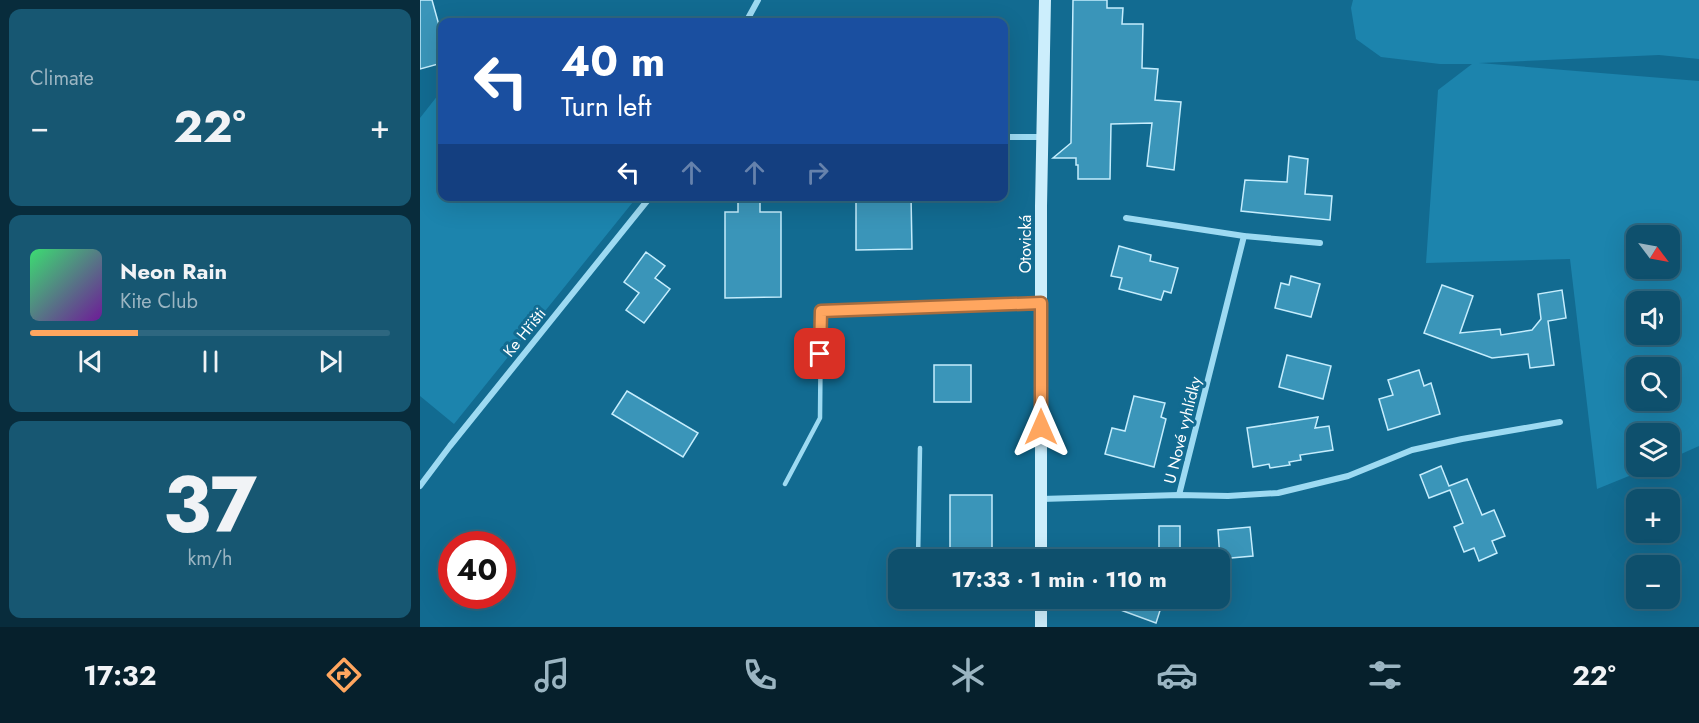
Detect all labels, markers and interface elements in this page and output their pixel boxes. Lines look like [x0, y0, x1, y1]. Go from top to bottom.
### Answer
text: 40 m [561, 31, 665, 92]
icon: left [462, 42, 540, 120]
text: Climate [30, 64, 94, 93]
text: Turn left [561, 87, 651, 126]
text: 22° [173, 94, 246, 159]
text: − [30, 103, 49, 150]
text: + [370, 103, 390, 150]
icon: left [612, 156, 645, 189]
icon: ahead [675, 156, 708, 189]
icon: ahead [738, 156, 771, 189]
icon: right [801, 156, 834, 189]
street label: Otovická [1014, 215, 1037, 273]
north arrow [1626, 225, 1680, 279]
map controls [1626, 225, 1680, 609]
text: Neon Rain [120, 255, 227, 287]
text: Kite Club [120, 287, 198, 316]
button: sound [1626, 291, 1680, 345]
street label: Ke Hřišti [497, 303, 551, 362]
pin [794, 328, 845, 379]
icon: arrive [803, 337, 836, 370]
icon: previous [74, 345, 107, 378]
icon: pause [194, 345, 227, 378]
icon: next [314, 345, 347, 378]
button: search [1626, 357, 1680, 411]
street label: U Nové vyhlídky [1158, 373, 1207, 486]
position arrow [1009, 395, 1073, 459]
button: layers [1626, 423, 1680, 477]
text: 37 [163, 449, 257, 561]
button: + [1626, 489, 1680, 543]
speed limit sign: 40 [438, 531, 516, 609]
text: km/h [187, 544, 233, 573]
button: − [1626, 555, 1680, 609]
text: 17:33 · 1 min · 110 m [951, 563, 1167, 595]
icon: directions [323, 654, 365, 696]
icon: music [531, 654, 573, 696]
icon: phone [739, 654, 781, 696]
icon: climate [947, 654, 989, 696]
icon: car [1156, 654, 1198, 696]
icon: filters [1364, 654, 1406, 696]
text: 17:32 [83, 656, 156, 695]
text: 22° [1572, 656, 1616, 695]

